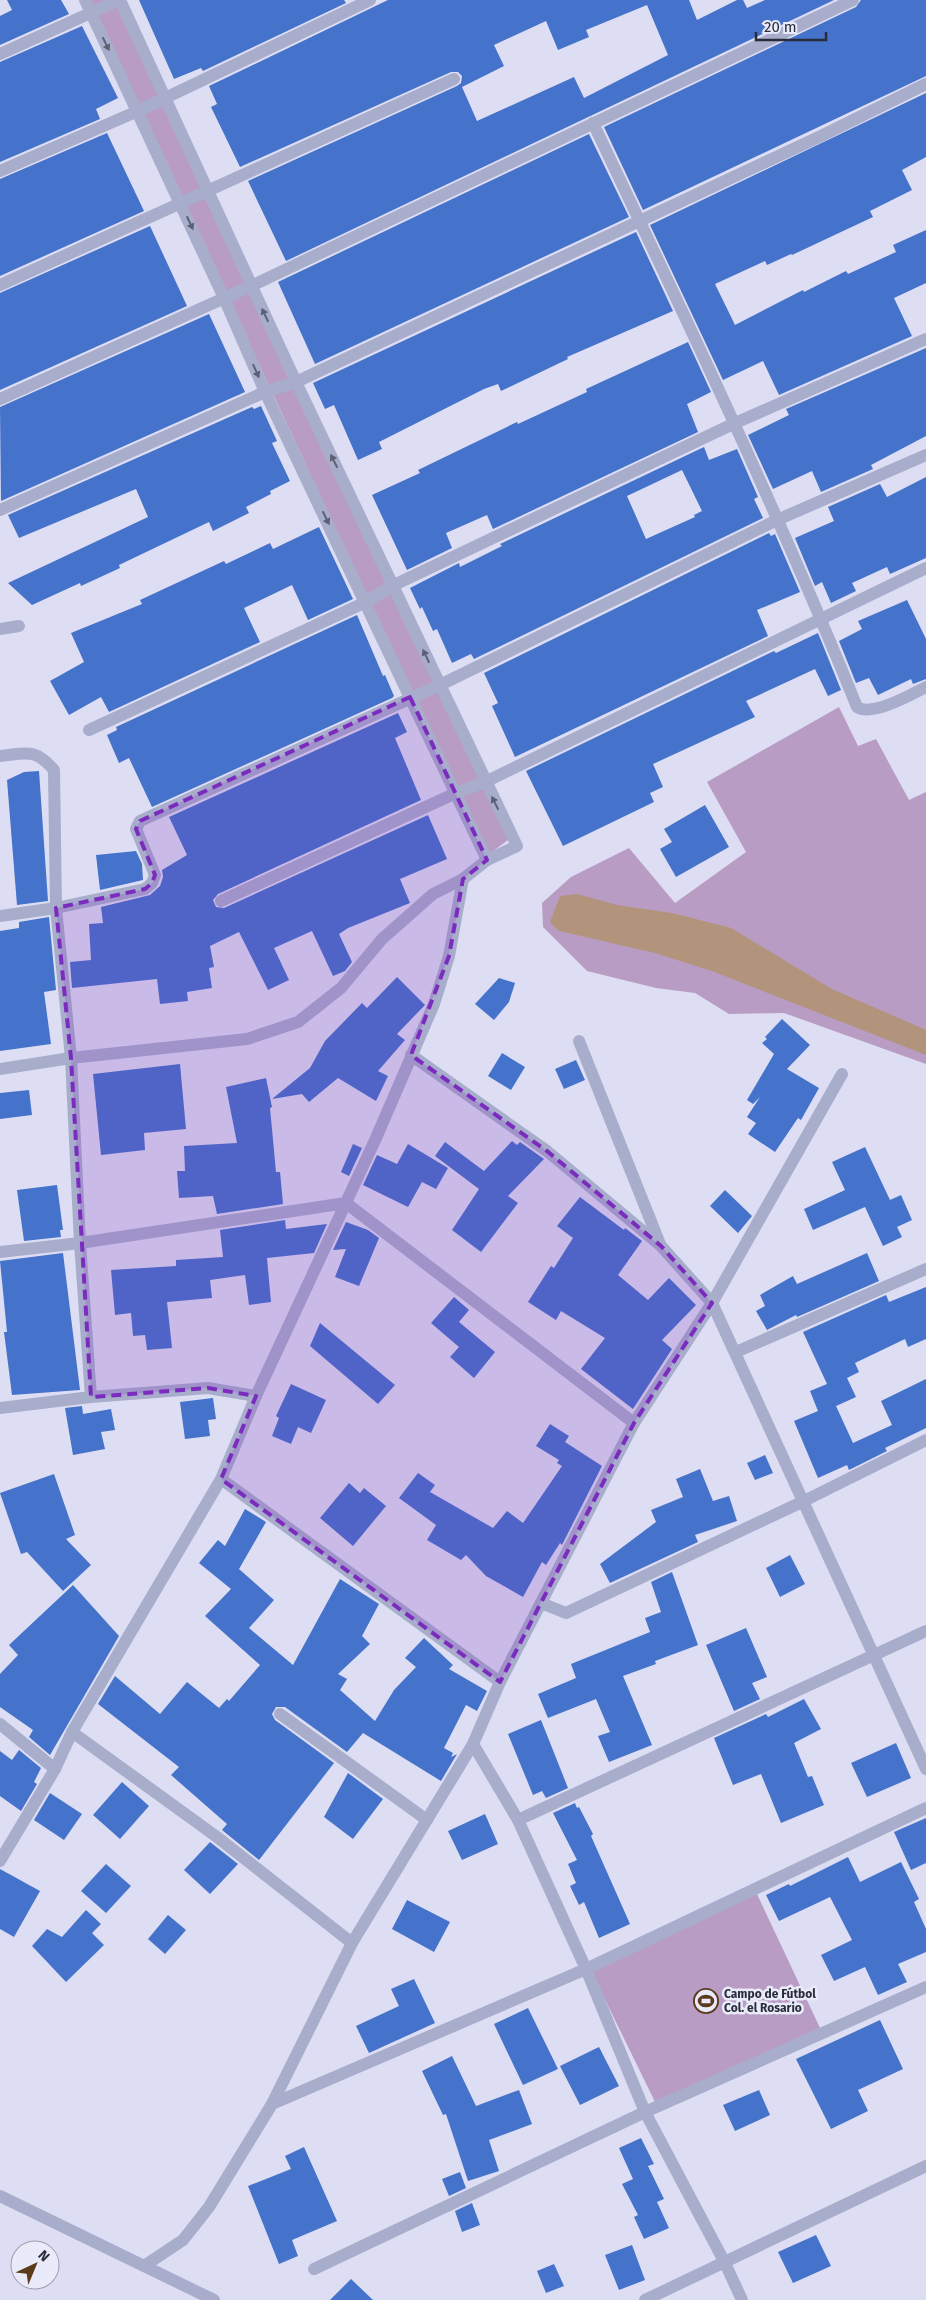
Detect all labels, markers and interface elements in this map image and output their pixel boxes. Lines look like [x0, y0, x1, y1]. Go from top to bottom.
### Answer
scale bar [756, 10, 826, 42]
text: 20 m [764, 18, 797, 36]
one-way arrow [102, 37, 110, 51]
one-way arrow [186, 216, 194, 230]
one-way arrow [260, 308, 268, 322]
one-way arrow [253, 364, 261, 378]
one-way arrow [330, 454, 338, 468]
one-way arrow [323, 511, 331, 525]
one-way arrow [422, 649, 430, 663]
one-way arrow [491, 796, 499, 810]
place label: Campo de Fútbol Col. el Rosario [724, 1987, 816, 2015]
sports icon: Campo de Fútbol Col. el Rosario [693, 1988, 719, 2014]
north arrow [10, 2240, 60, 2290]
text: N [34, 2247, 53, 2265]

